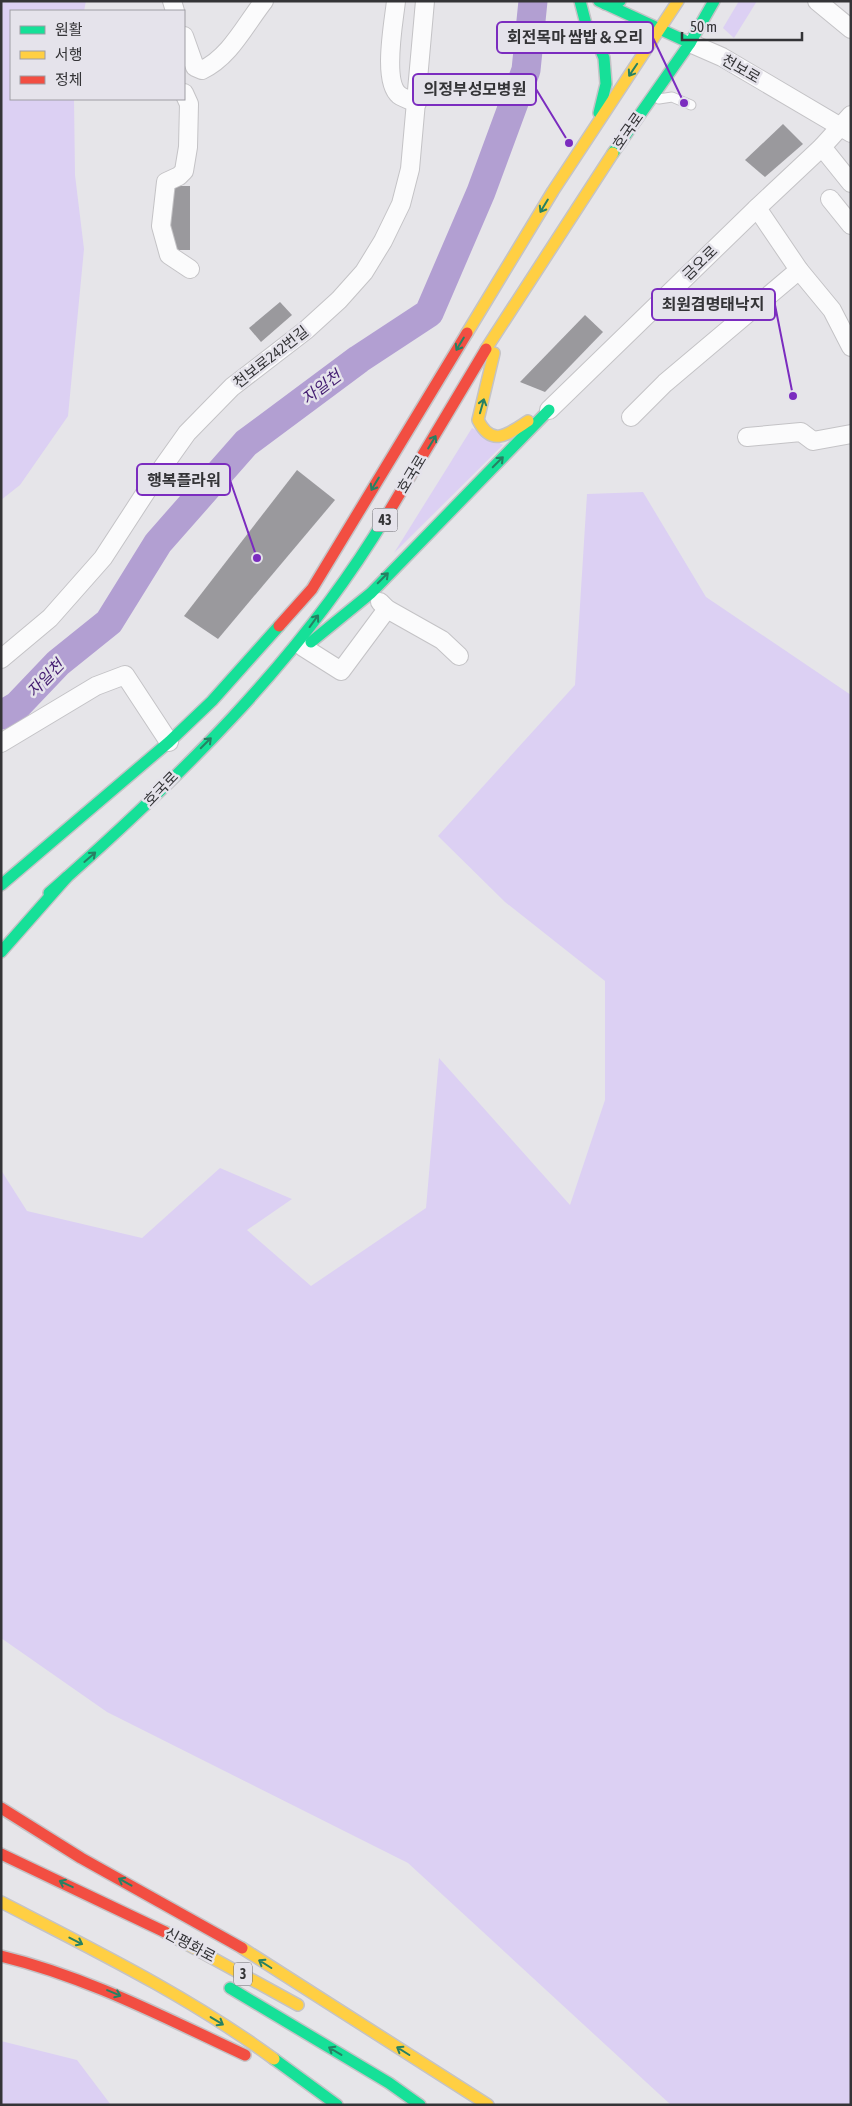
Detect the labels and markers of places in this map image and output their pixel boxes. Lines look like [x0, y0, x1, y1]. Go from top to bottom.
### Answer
callout: 회전목마 쌈밥＆오리 [497, 22, 653, 53]
callout: 의정부성모병원 [413, 74, 536, 105]
callout: 최원겸명태낙지 [652, 289, 775, 320]
callout: 행복플라워 [137, 464, 230, 495]

